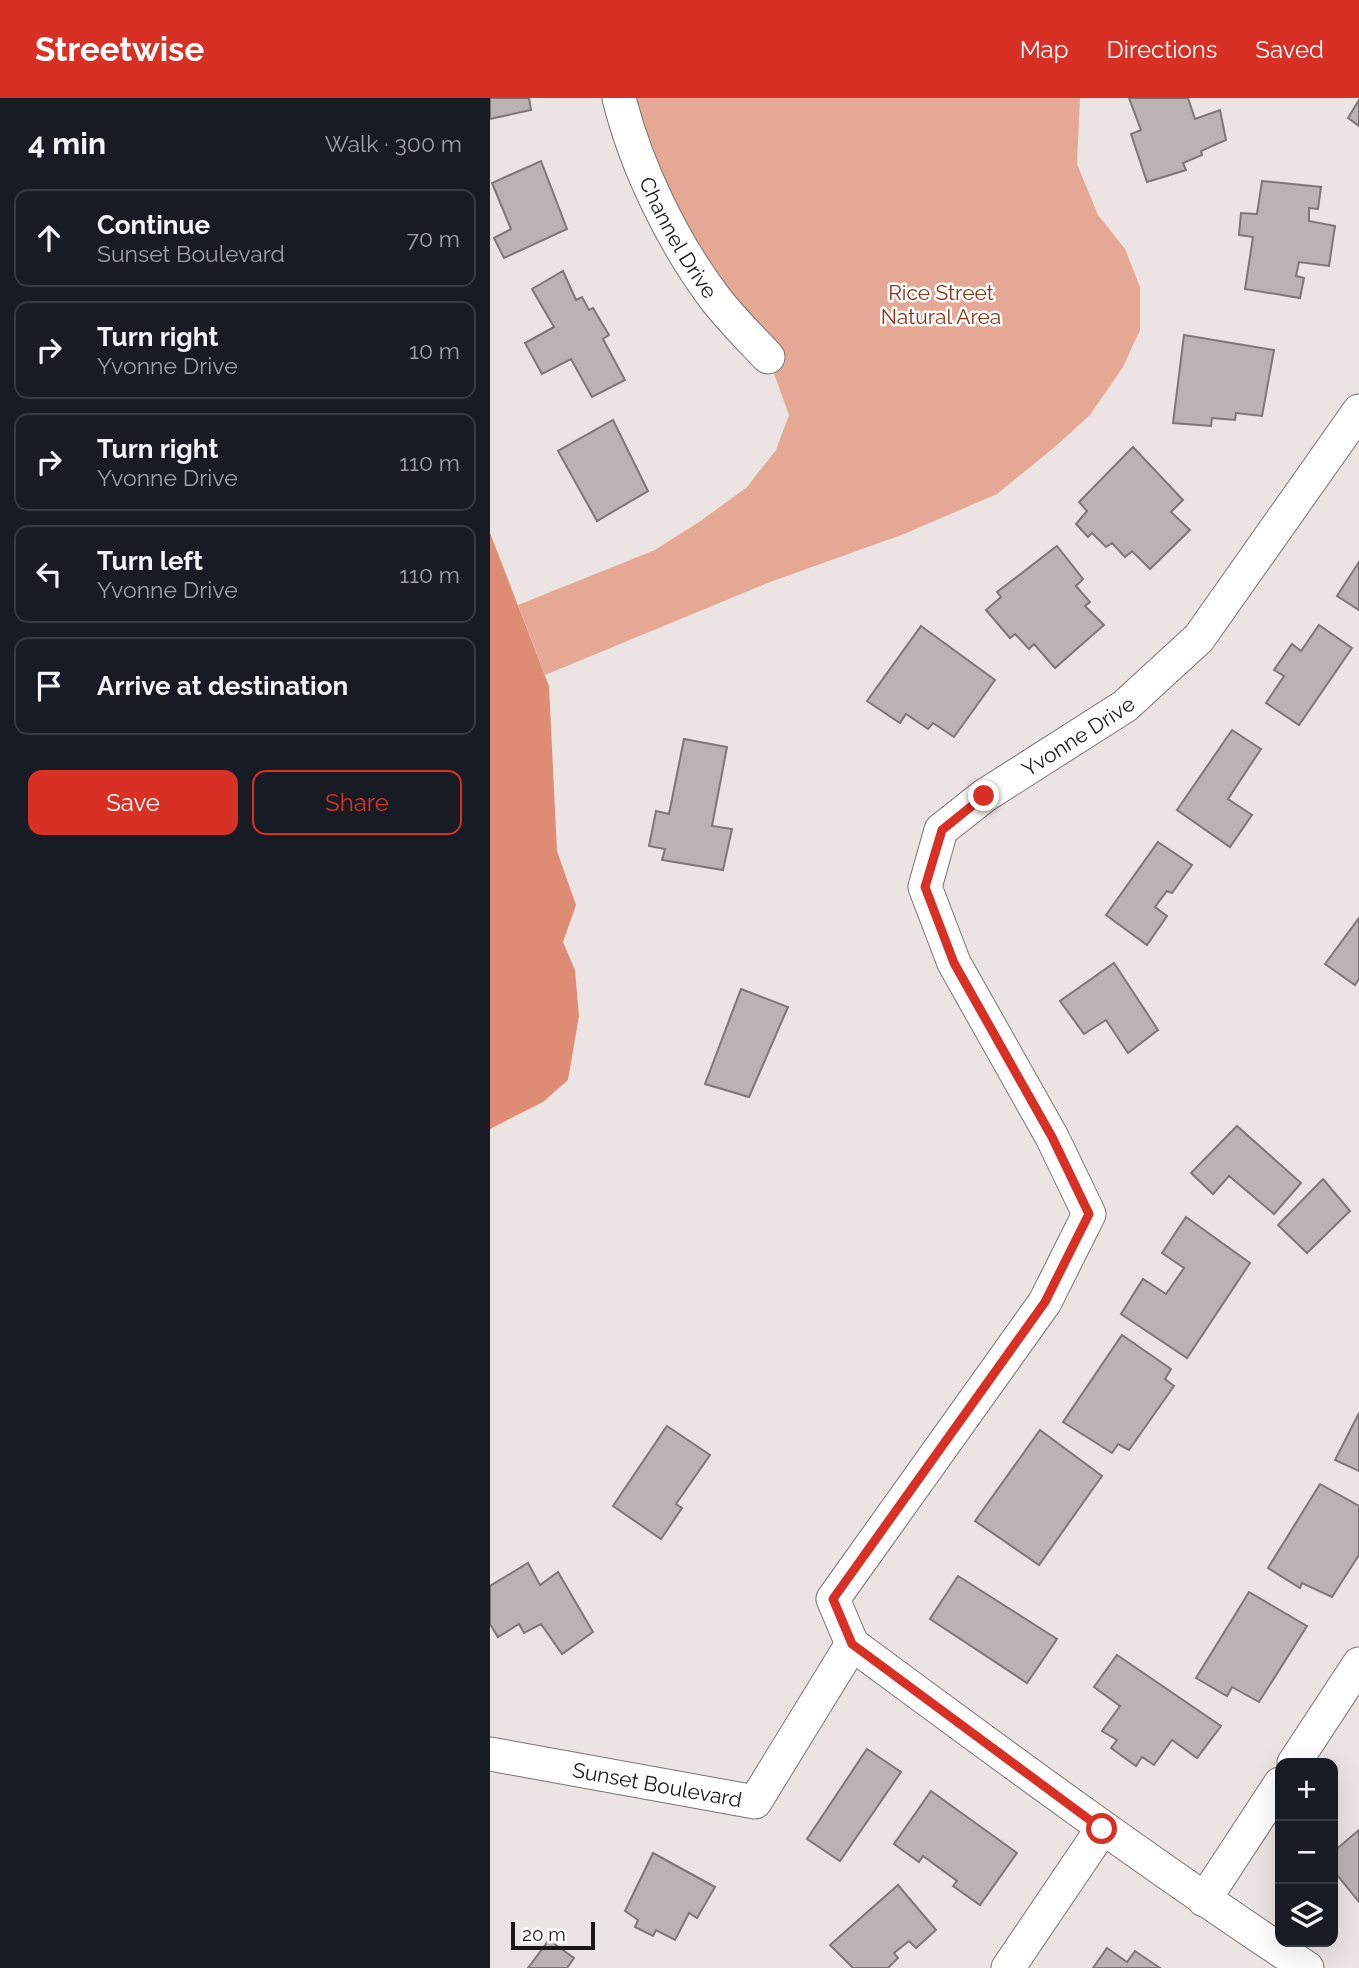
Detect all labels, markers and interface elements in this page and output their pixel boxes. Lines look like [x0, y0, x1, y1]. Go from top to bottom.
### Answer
text: Streetwise [35, 30, 204, 69]
text: Map [1020, 35, 1069, 64]
text: Directions [1107, 35, 1217, 64]
text: Saved [1255, 35, 1324, 64]
text: 4 min [28, 126, 106, 161]
text: Walk · 300 m [325, 130, 462, 157]
street label: Channel Drive [635, 173, 723, 303]
text: Continue [97, 210, 210, 240]
icon: ahead [30, 219, 68, 257]
text: 70 m [407, 225, 460, 252]
text: Sunset Boulevard [97, 240, 285, 267]
park label: Rice Street Natural Area [881, 280, 1001, 329]
text: Turn right [97, 322, 218, 352]
icon: right [30, 331, 68, 369]
text: 10 m [409, 337, 460, 364]
text: Yvonne Drive [97, 352, 238, 379]
text: Turn right [97, 434, 218, 464]
icon: right [30, 443, 68, 481]
text: 110 m [399, 449, 460, 476]
text: Yvonne Drive [97, 464, 238, 491]
text: Turn left [97, 546, 203, 576]
icon: left [30, 555, 68, 593]
text: 110 m [399, 561, 460, 588]
text: Yvonne Drive [97, 576, 238, 603]
icon: arrive [30, 667, 68, 705]
text: Arrive at destination [97, 671, 348, 701]
street label: Yvonne Drive [1017, 691, 1140, 781]
button: Save [28, 770, 238, 835]
button: Share [252, 770, 462, 835]
route end [968, 780, 999, 811]
street label: Sunset Boulevard [571, 1757, 744, 1812]
map controls [1275, 1758, 1338, 1947]
button: + [1275, 1758, 1338, 1821]
route start [1086, 1813, 1117, 1844]
button: − [1275, 1821, 1338, 1884]
button: layers [1275, 1884, 1338, 1947]
scale bar [511, 1919, 595, 1951]
text: 20 m [522, 1923, 566, 1945]

